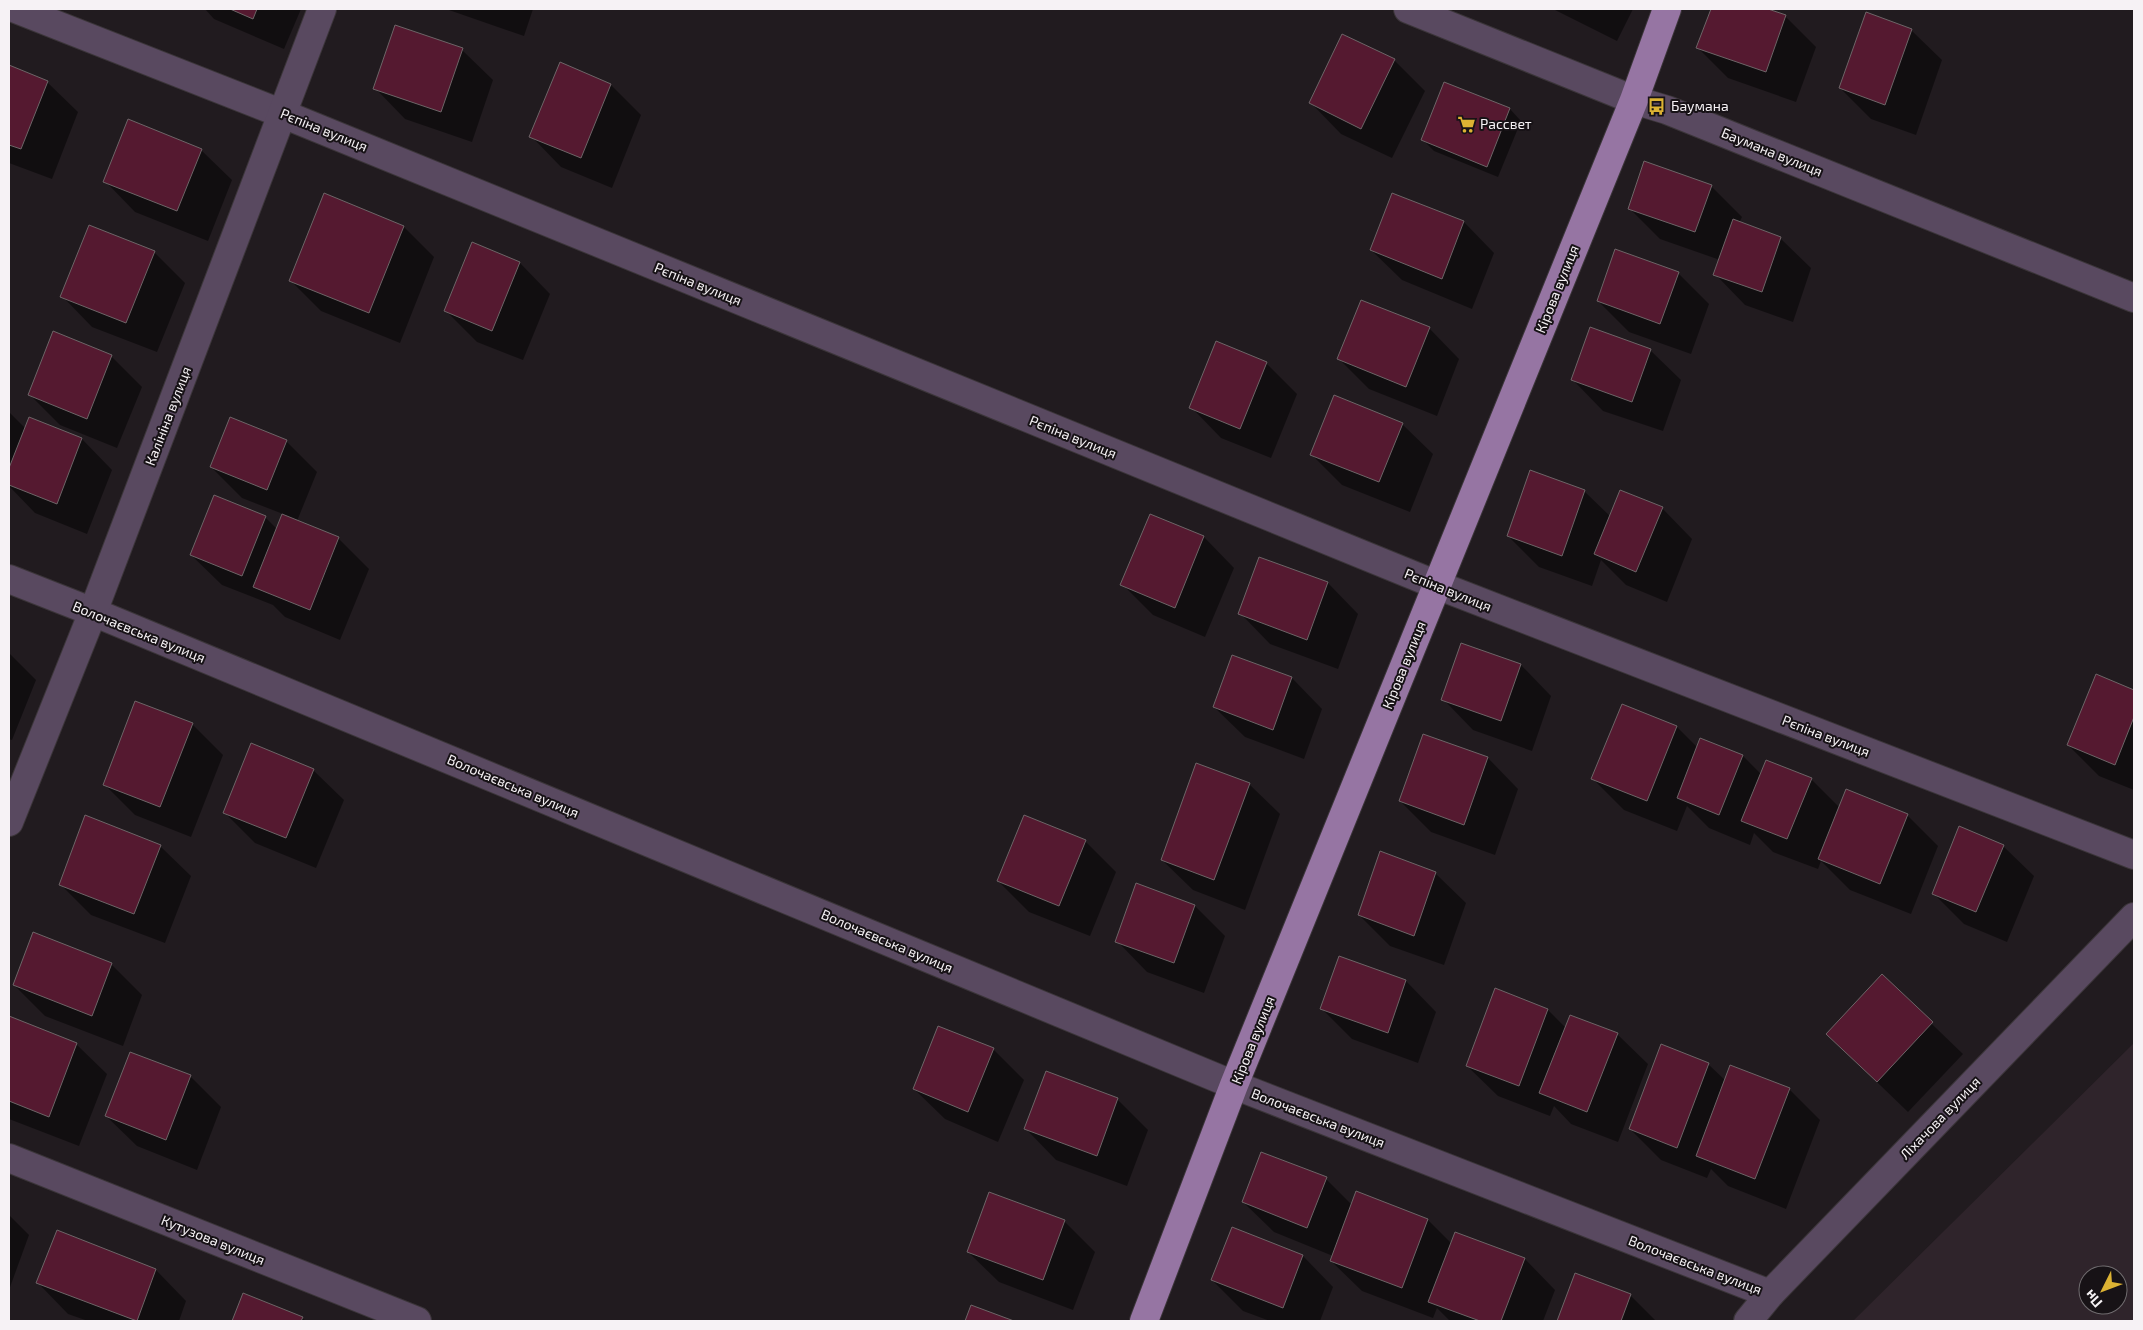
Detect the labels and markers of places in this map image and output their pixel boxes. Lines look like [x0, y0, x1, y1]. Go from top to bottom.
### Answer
bus stop icon: Баумана [1647, 96, 1667, 116]
place label: Баумана [1671, 97, 1729, 114]
supermarket icon: Рассвет [1456, 114, 1476, 134]
place label: Рассвет [1480, 115, 1532, 132]

